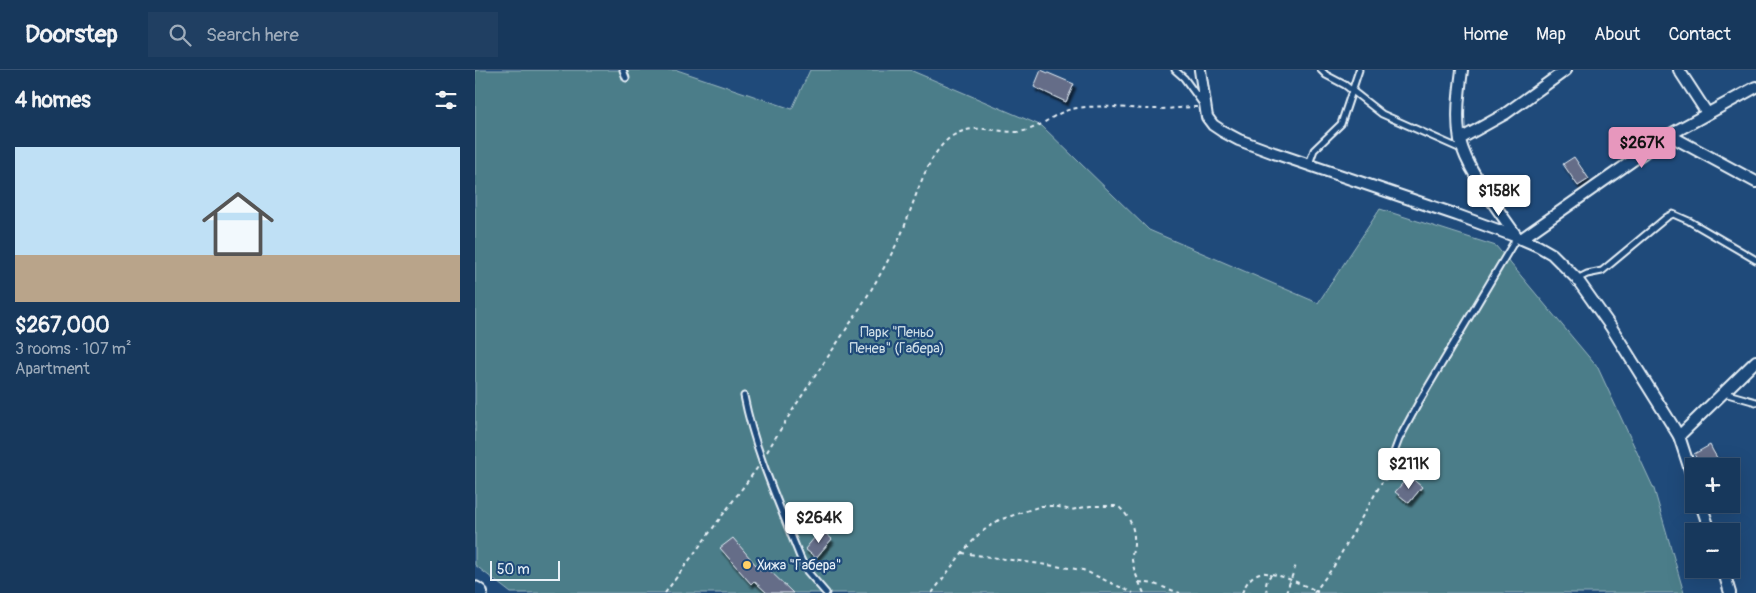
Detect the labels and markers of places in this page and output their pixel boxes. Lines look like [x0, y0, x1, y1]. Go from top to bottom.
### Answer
pin: $267K [1607, 126, 1677, 169]
pin: $158K [1464, 174, 1534, 217]
pin: $211K [1374, 448, 1444, 490]
pin: $264K [784, 502, 854, 544]
place label: Хижа "Габера" [757, 557, 841, 574]
marker: Хижа "Габера" [741, 559, 753, 571]

